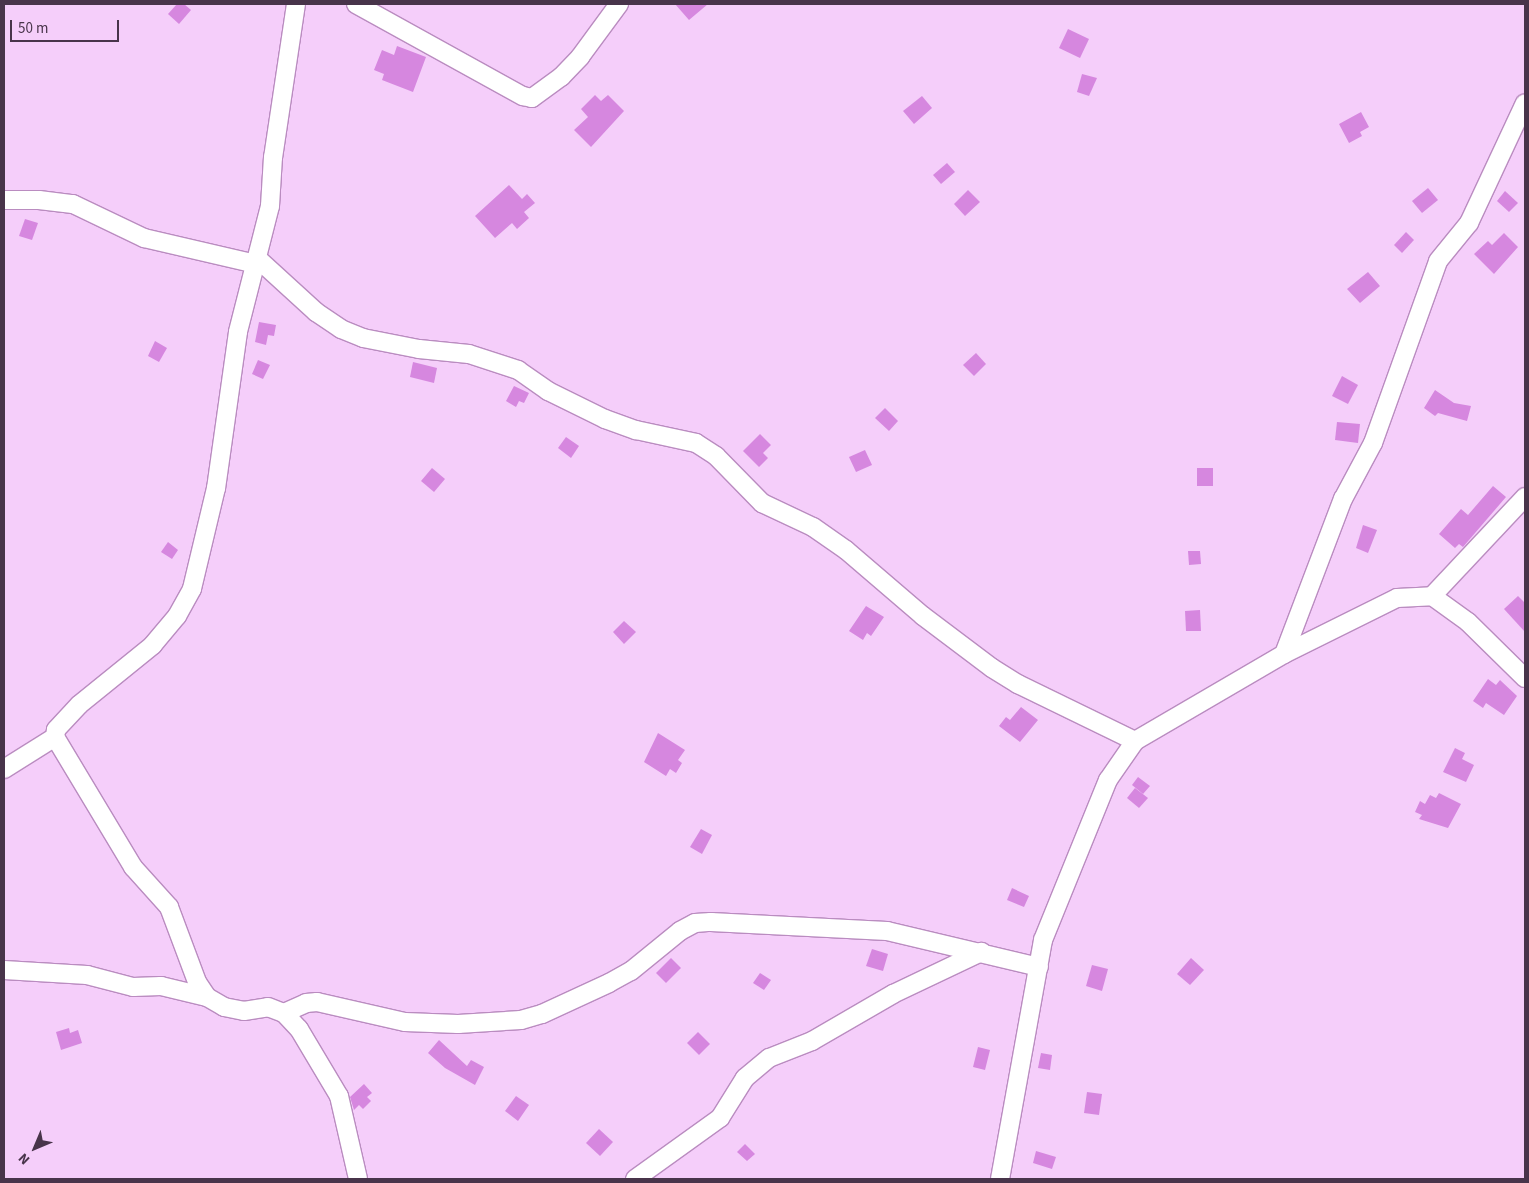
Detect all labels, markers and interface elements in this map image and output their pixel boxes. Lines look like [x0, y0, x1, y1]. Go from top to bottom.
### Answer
scale bar [12, 10, 121, 42]
text: 50 m [18, 18, 48, 39]
north arrow [10, 1123, 60, 1173]
text: N [14, 1148, 35, 1169]

